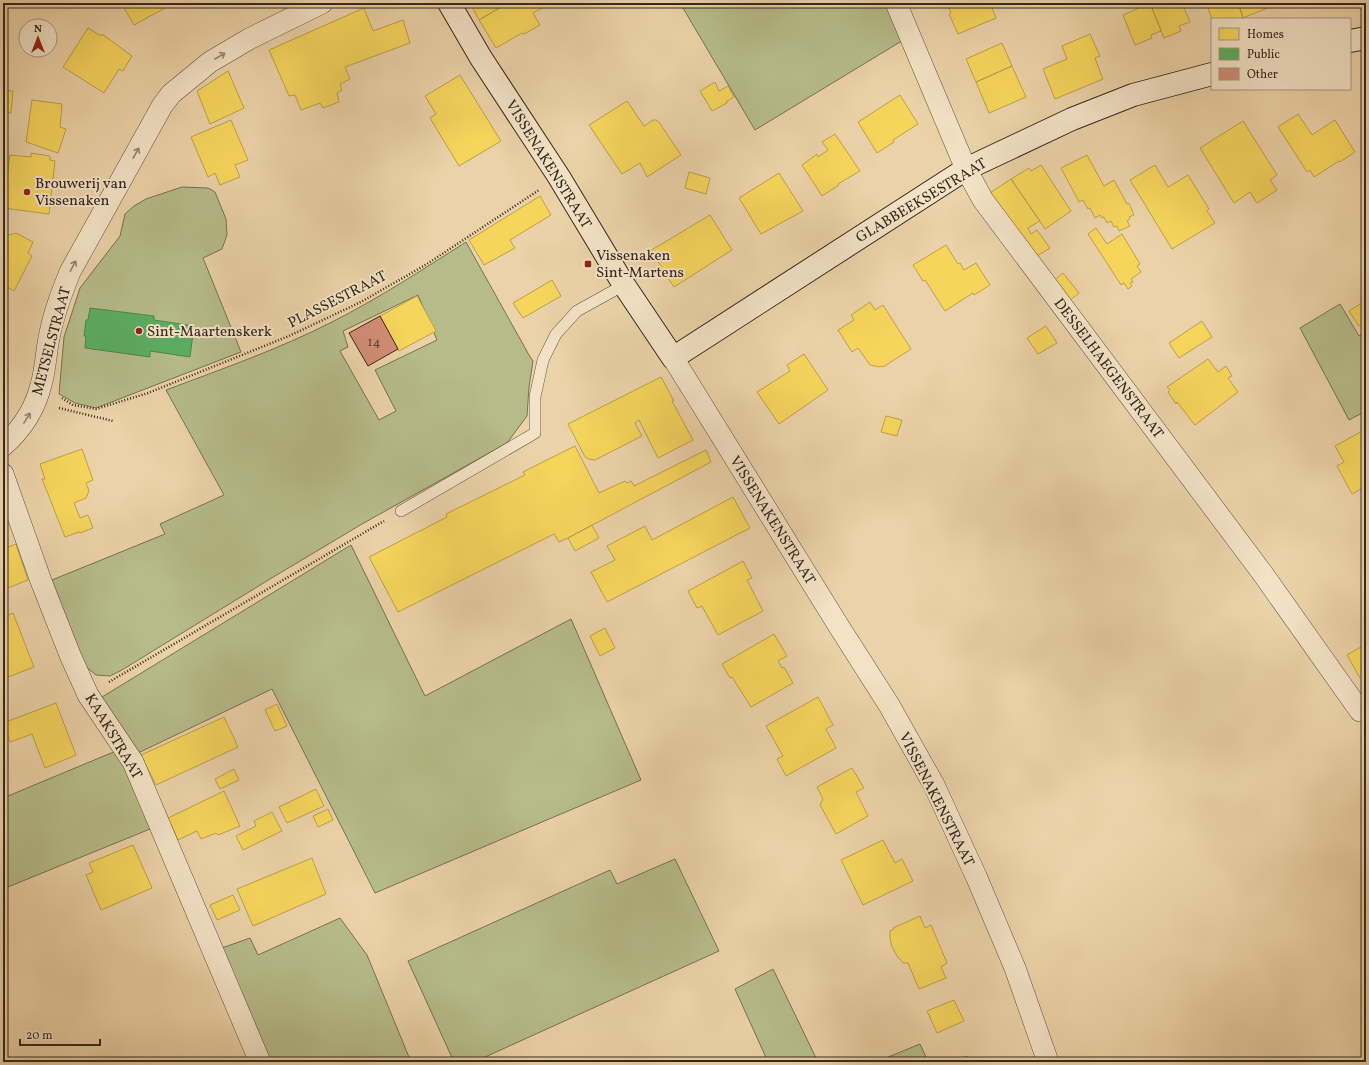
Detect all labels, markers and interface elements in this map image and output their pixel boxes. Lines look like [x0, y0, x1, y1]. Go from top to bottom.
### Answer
north arrow [18, 18, 58, 58]
legend [1211, 18, 1351, 90]
text: N [34, 22, 42, 37]
text: Homes [1247, 27, 1284, 43]
text: Public [1247, 47, 1280, 63]
one-way arrow [214, 51, 226, 59]
text: Other [1247, 67, 1278, 83]
street label: VISSENAKENSTRAAT [500, 96, 596, 233]
one-way arrow [133, 147, 141, 159]
street label: GLABBEEKSESTRAAT [852, 154, 991, 249]
place label: Brouwerij van Vissenaken [35, 174, 127, 212]
marker: Brouwerij van Vissenaken [22, 187, 32, 197]
place label: Vissenaken Sint-Martens [596, 246, 684, 284]
marker: Vissenaken Sint-Martens [583, 259, 593, 269]
one-way arrow [70, 260, 77, 272]
street label: PLASSESTRAAT [285, 266, 391, 334]
street label: METSELSTRAAT [28, 285, 77, 398]
street label: DESSELHAEGENSTRAAT [1048, 294, 1168, 444]
place label: Sint-Maartenskerk [147, 322, 272, 343]
marker: Sint-Maartenskerk [134, 326, 144, 336]
house number: 14 [368, 334, 381, 352]
one-way arrow [23, 412, 31, 424]
street label: VISSENAKENSTRAAT [724, 452, 820, 589]
street label: KAAKSTRAAT [79, 690, 147, 784]
street label: VISSENAKENSTRAAT [893, 729, 979, 871]
scale bar [20, 1021, 100, 1047]
text: 20 m [26, 1028, 53, 1044]

